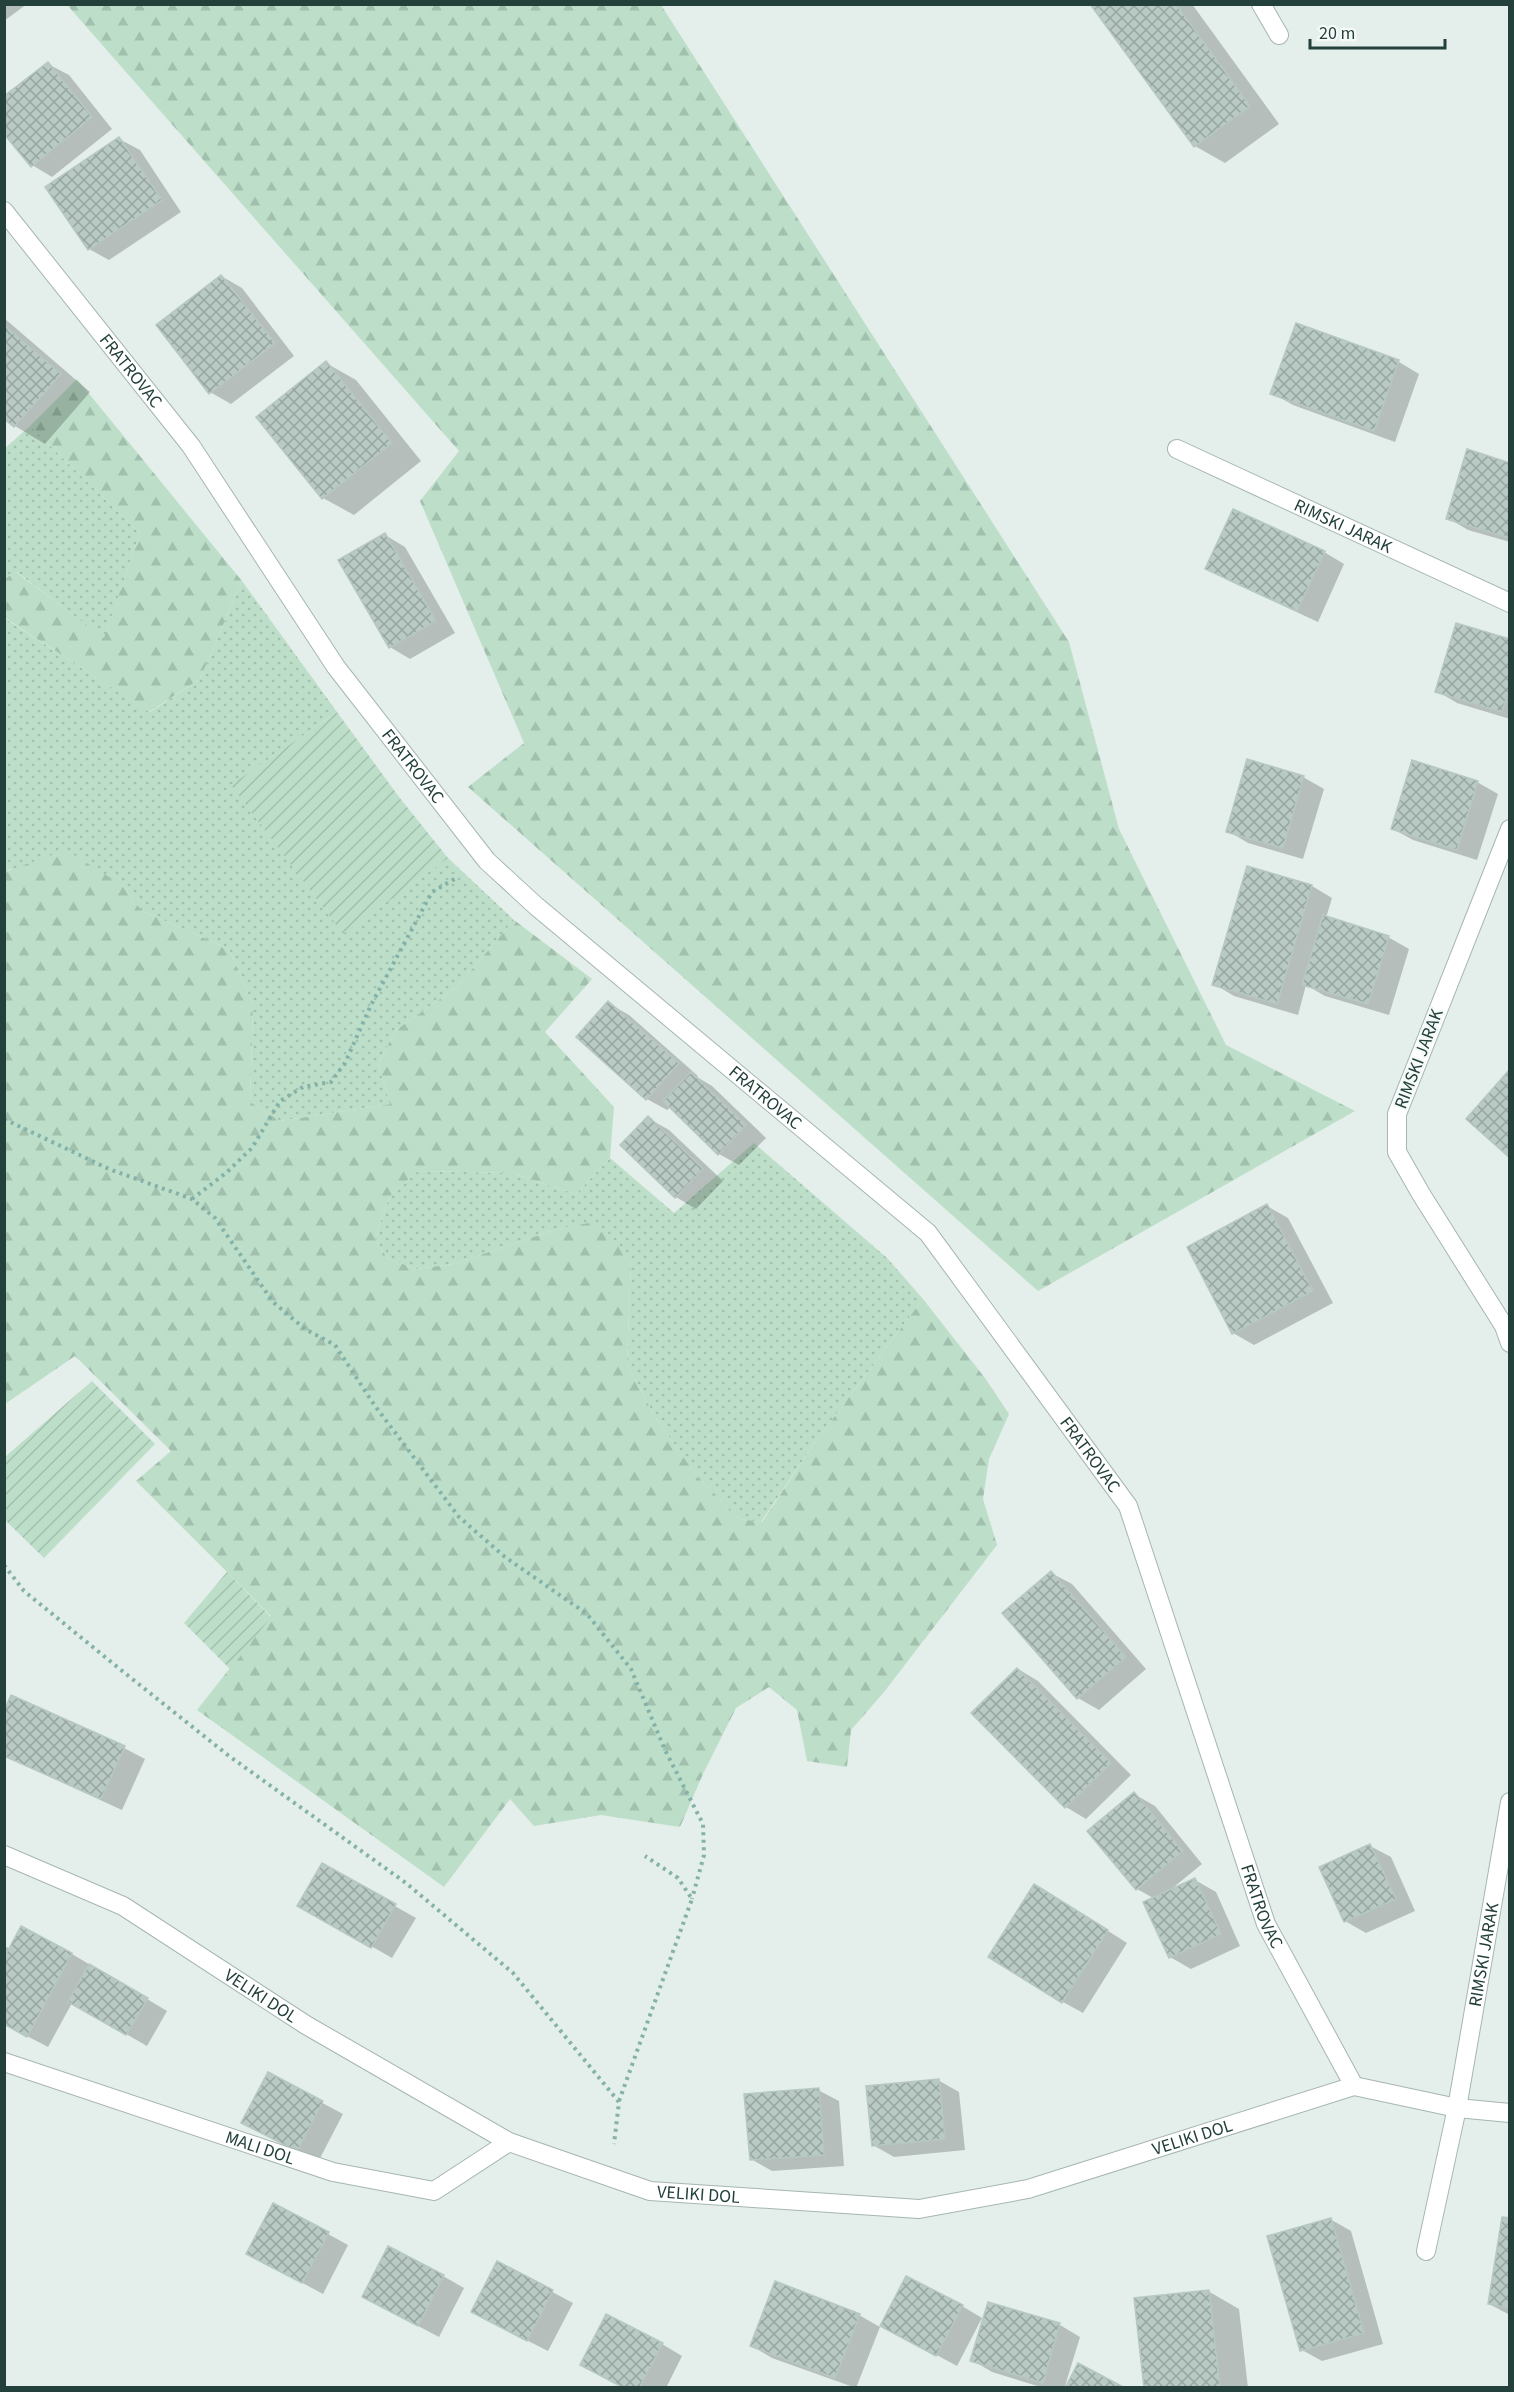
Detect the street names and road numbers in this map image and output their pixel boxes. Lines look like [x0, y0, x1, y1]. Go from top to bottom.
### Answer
street label: FRATROVAC [94, 328, 168, 413]
street label: RIMSKI JARAK [1290, 492, 1397, 559]
street label: FRATROVAC [376, 723, 450, 809]
street label: RIMSKI JARAK [1388, 1005, 1450, 1113]
street label: FRATROVAC [724, 1060, 808, 1135]
street label: FRATROVAC [1054, 1411, 1126, 1498]
street label: FRATROVAC [1235, 1861, 1289, 1953]
street label: RIMSKI JARAK [1462, 1900, 1505, 2009]
street label: VELIKI DOL [219, 1963, 303, 2029]
street label: VELIKI DOL [1149, 2113, 1236, 2162]
street label: MALI DOL [222, 2124, 298, 2171]
street label: VELIKI DOL [656, 2179, 741, 2210]

